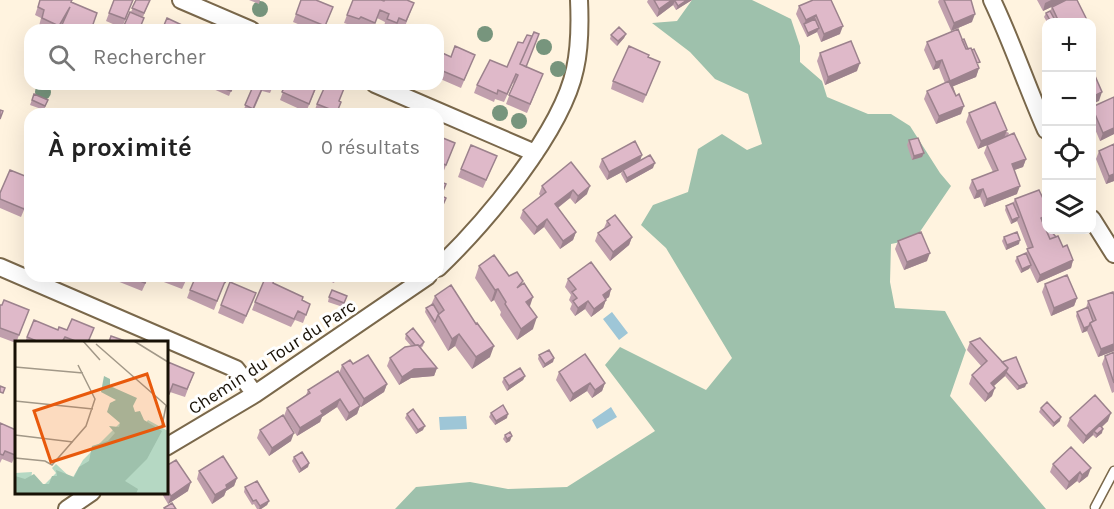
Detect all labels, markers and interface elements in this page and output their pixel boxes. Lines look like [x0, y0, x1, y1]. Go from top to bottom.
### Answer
map controls [1042, 18, 1096, 234]
button: + [1042, 18, 1096, 72]
search box [24, 24, 444, 90]
icon: search [45, 41, 78, 74]
text: Rechercher [93, 44, 206, 70]
button: − [1042, 72, 1096, 126]
button: locate [1042, 126, 1096, 180]
text: À proximité [48, 132, 192, 163]
text: 0 résultats [321, 136, 420, 159]
button: layers [1042, 180, 1096, 234]
street label: Chemin du Tour du Parc [184, 295, 360, 419]
inset map [15, 341, 168, 494]

